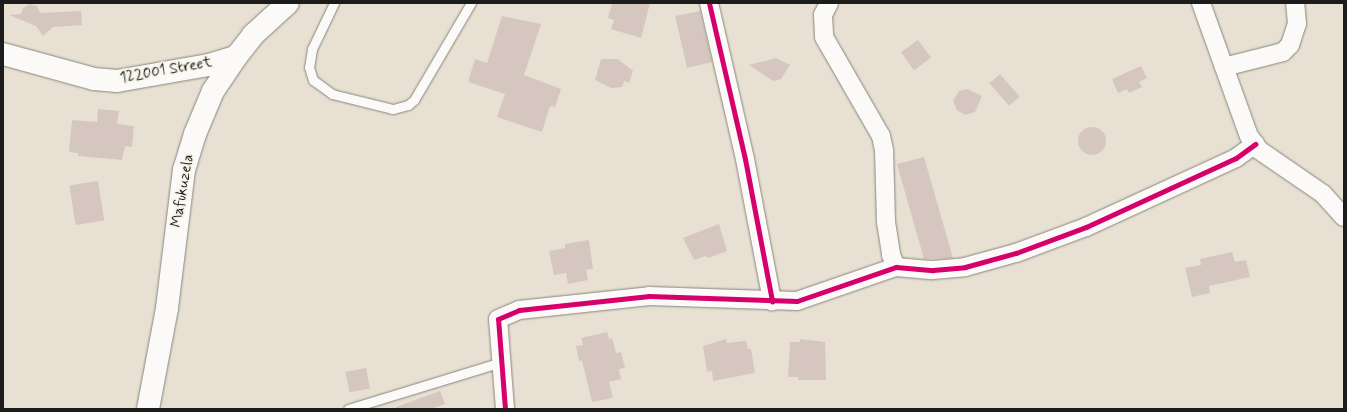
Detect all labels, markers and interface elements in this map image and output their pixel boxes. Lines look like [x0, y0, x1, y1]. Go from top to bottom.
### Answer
street label: 122001 Street [118, 54, 214, 88]
street label: Mafukuzela [168, 153, 198, 229]

